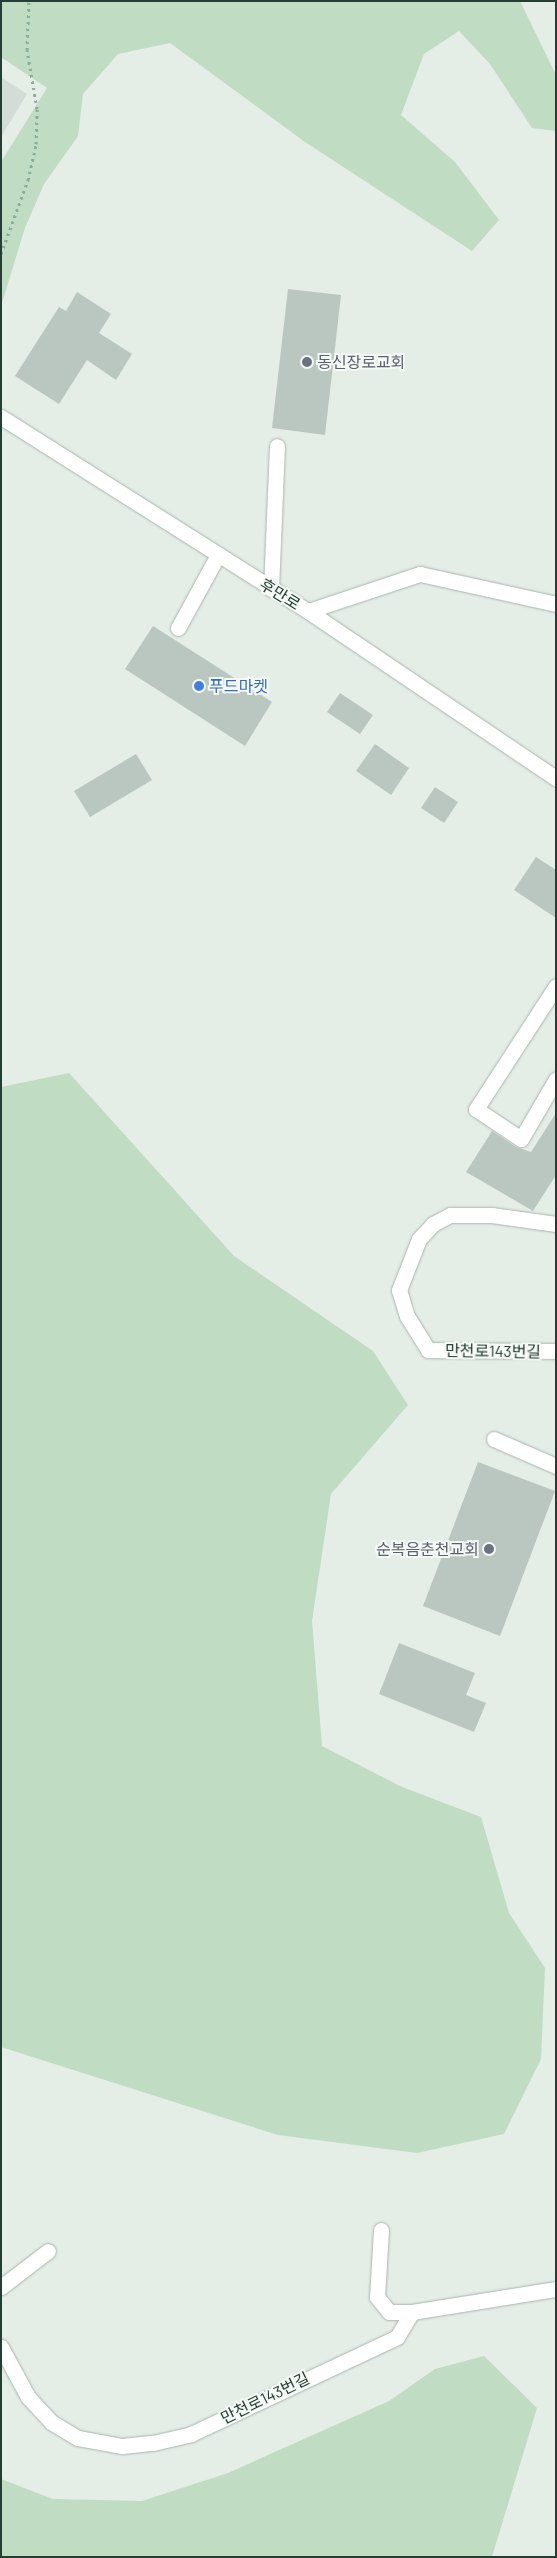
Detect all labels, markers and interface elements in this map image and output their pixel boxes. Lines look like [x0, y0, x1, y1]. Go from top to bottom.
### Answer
place label: 동신장로교회 [317, 352, 405, 372]
marker: 동신장로교회 [301, 356, 313, 368]
street label: 후만로 [256, 574, 304, 614]
place label: 푸드마켓 [209, 676, 268, 696]
marker: 푸드마켓 [193, 680, 205, 692]
street label: 만천로143번길 [445, 1341, 541, 1361]
place label: 순복음춘천교회 [376, 1539, 479, 1559]
marker: 순복음춘천교회 [483, 1543, 495, 1555]
street label: 만천로143번길 [218, 2368, 312, 2428]

